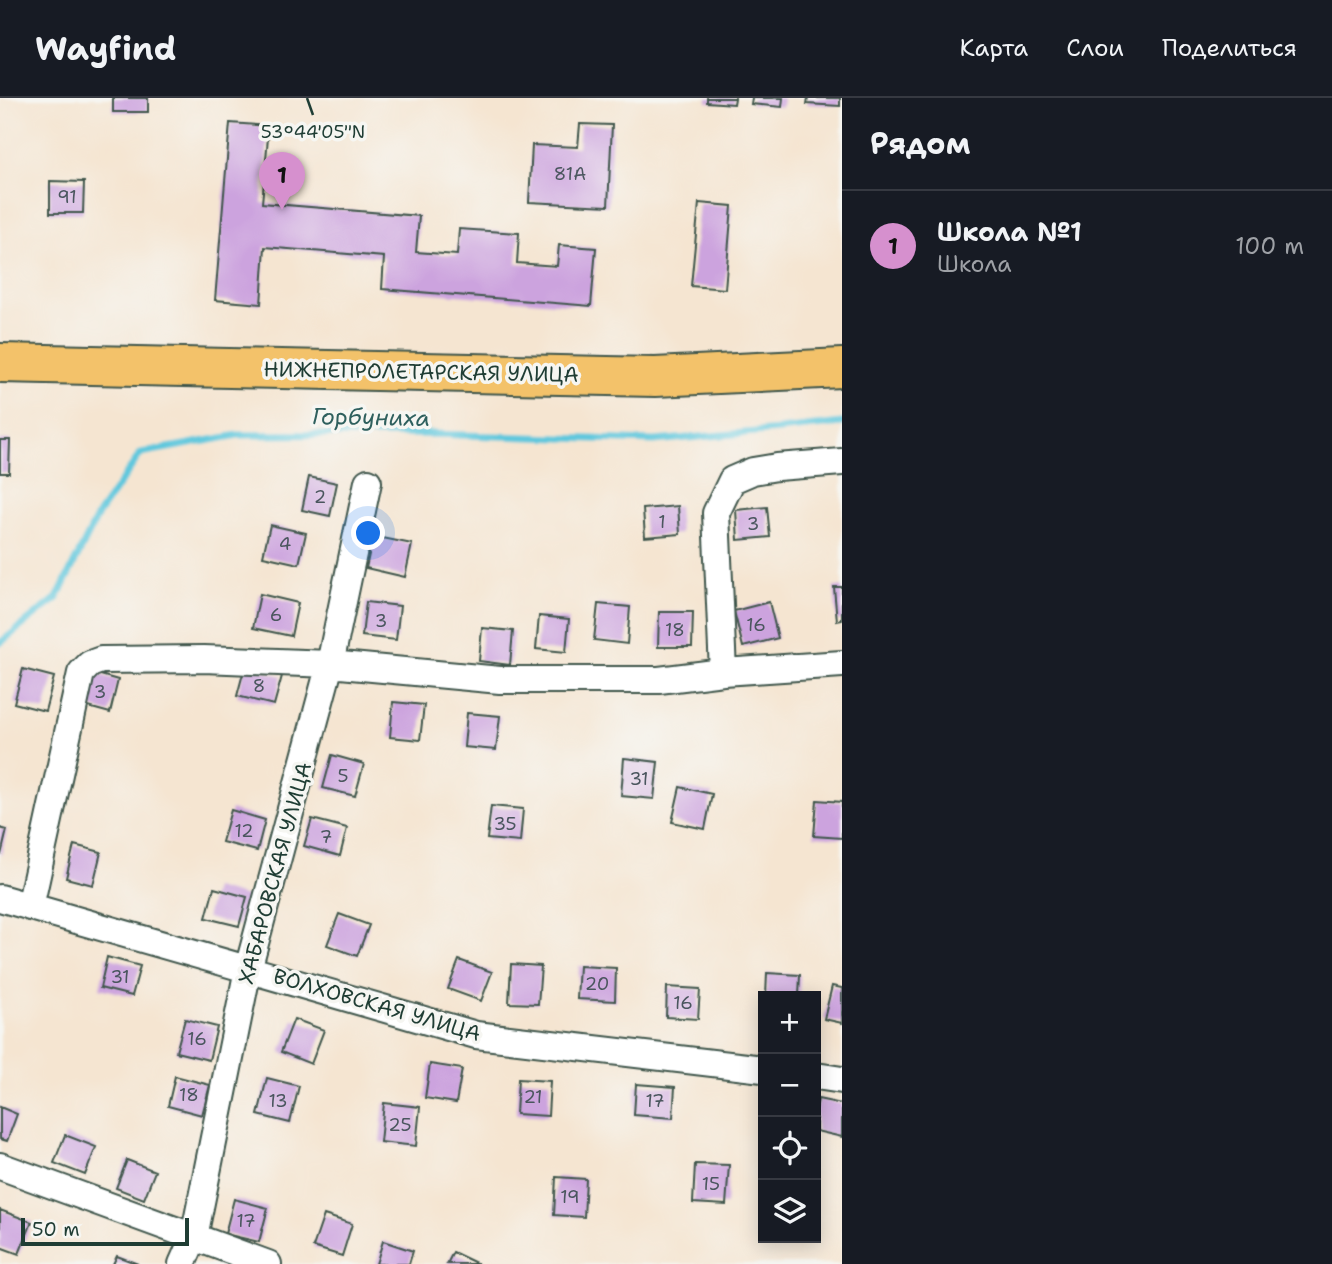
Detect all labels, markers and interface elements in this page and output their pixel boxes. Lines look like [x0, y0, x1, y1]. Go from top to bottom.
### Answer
text: Wayfind [35, 26, 176, 71]
text: Карта [960, 32, 1028, 64]
text: Слои [1066, 32, 1124, 64]
text: Поделиться [1162, 32, 1297, 64]
text: 53°44'05"N [261, 120, 365, 144]
text: Рядом [870, 123, 970, 164]
pin: 1 [259, 152, 305, 210]
house number: 81А [554, 162, 586, 186]
house number: 91 [57, 185, 77, 209]
text: Школа №1 [937, 214, 1082, 249]
text: 1 [888, 231, 898, 261]
text: 100 m [1235, 231, 1304, 261]
text: Школа [937, 249, 1012, 279]
street label: НИЖНЕПРОЛЕТАРСКАЯ УЛИЦА [263, 355, 579, 389]
water label: Горбуниха [312, 401, 430, 433]
house number: 2 [314, 485, 326, 509]
house number: 1 [658, 510, 666, 534]
house number: 3 [747, 512, 759, 536]
your location [351, 516, 385, 550]
house number: 4 [279, 532, 291, 556]
house number: 6 [270, 603, 282, 627]
house number: 3 [375, 609, 387, 633]
house number: 16 [746, 613, 766, 637]
house number: 18 [665, 618, 685, 642]
house number: 8 [253, 674, 265, 698]
house number: 3 [94, 680, 106, 704]
street label: ХАБАРОВСКАЯ УЛИЦА [232, 759, 318, 987]
house number: 5 [337, 764, 349, 788]
house number: 31 [629, 767, 649, 791]
house number: 35 [493, 812, 517, 836]
house number: 12 [234, 819, 254, 843]
house number: 7 [320, 825, 332, 849]
street label: ВОЛХОВСКАЯ УЛИЦА [270, 962, 484, 1048]
house number: 31 [110, 965, 130, 989]
house number: 20 [585, 972, 609, 996]
house number: 16 [673, 991, 693, 1015]
map controls [758, 991, 821, 1243]
button: + [758, 991, 821, 1054]
house number: 16 [187, 1027, 207, 1051]
button: − [758, 1054, 821, 1117]
house number: 18 [179, 1083, 199, 1107]
house number: 21 [523, 1085, 543, 1109]
house number: 13 [268, 1089, 288, 1113]
house number: 17 [645, 1089, 665, 1113]
house number: 25 [388, 1113, 412, 1137]
button: locate [758, 1117, 821, 1180]
house number: 15 [702, 1172, 720, 1196]
button: layers [758, 1180, 821, 1243]
house number: 19 [560, 1185, 580, 1209]
house number: 17 [236, 1209, 256, 1233]
scale bar [21, 1215, 189, 1247]
text: 50 m [32, 1217, 80, 1242]

